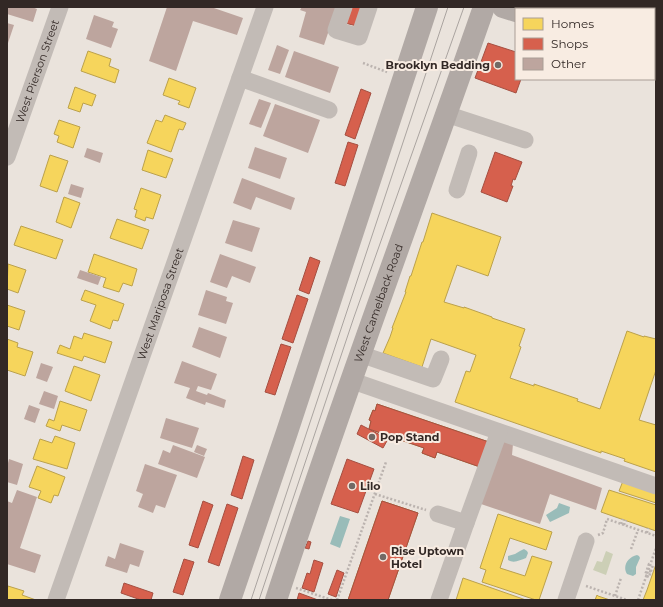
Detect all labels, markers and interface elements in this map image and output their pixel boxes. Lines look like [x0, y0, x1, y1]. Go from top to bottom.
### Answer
legend [515, 8, 655, 80]
text: Homes [551, 16, 594, 31]
street label: West Pierson Street [13, 17, 62, 125]
text: Shops [551, 36, 588, 51]
text: Other [551, 56, 586, 71]
place label: Brooklyn Bedding [385, 58, 490, 72]
marker: Brooklyn Bedding [493, 60, 503, 70]
street label: West Camelback Road [351, 242, 406, 364]
street label: West Mariposa Street [134, 245, 187, 362]
place label: Pop Stand [380, 430, 440, 444]
marker: Pop Stand [367, 432, 377, 442]
place label: Lilo [360, 479, 380, 493]
marker: Lilo [347, 481, 357, 491]
place label: Rise Uptown Hotel [391, 544, 464, 571]
marker: Rise Uptown Hotel [378, 552, 388, 562]

